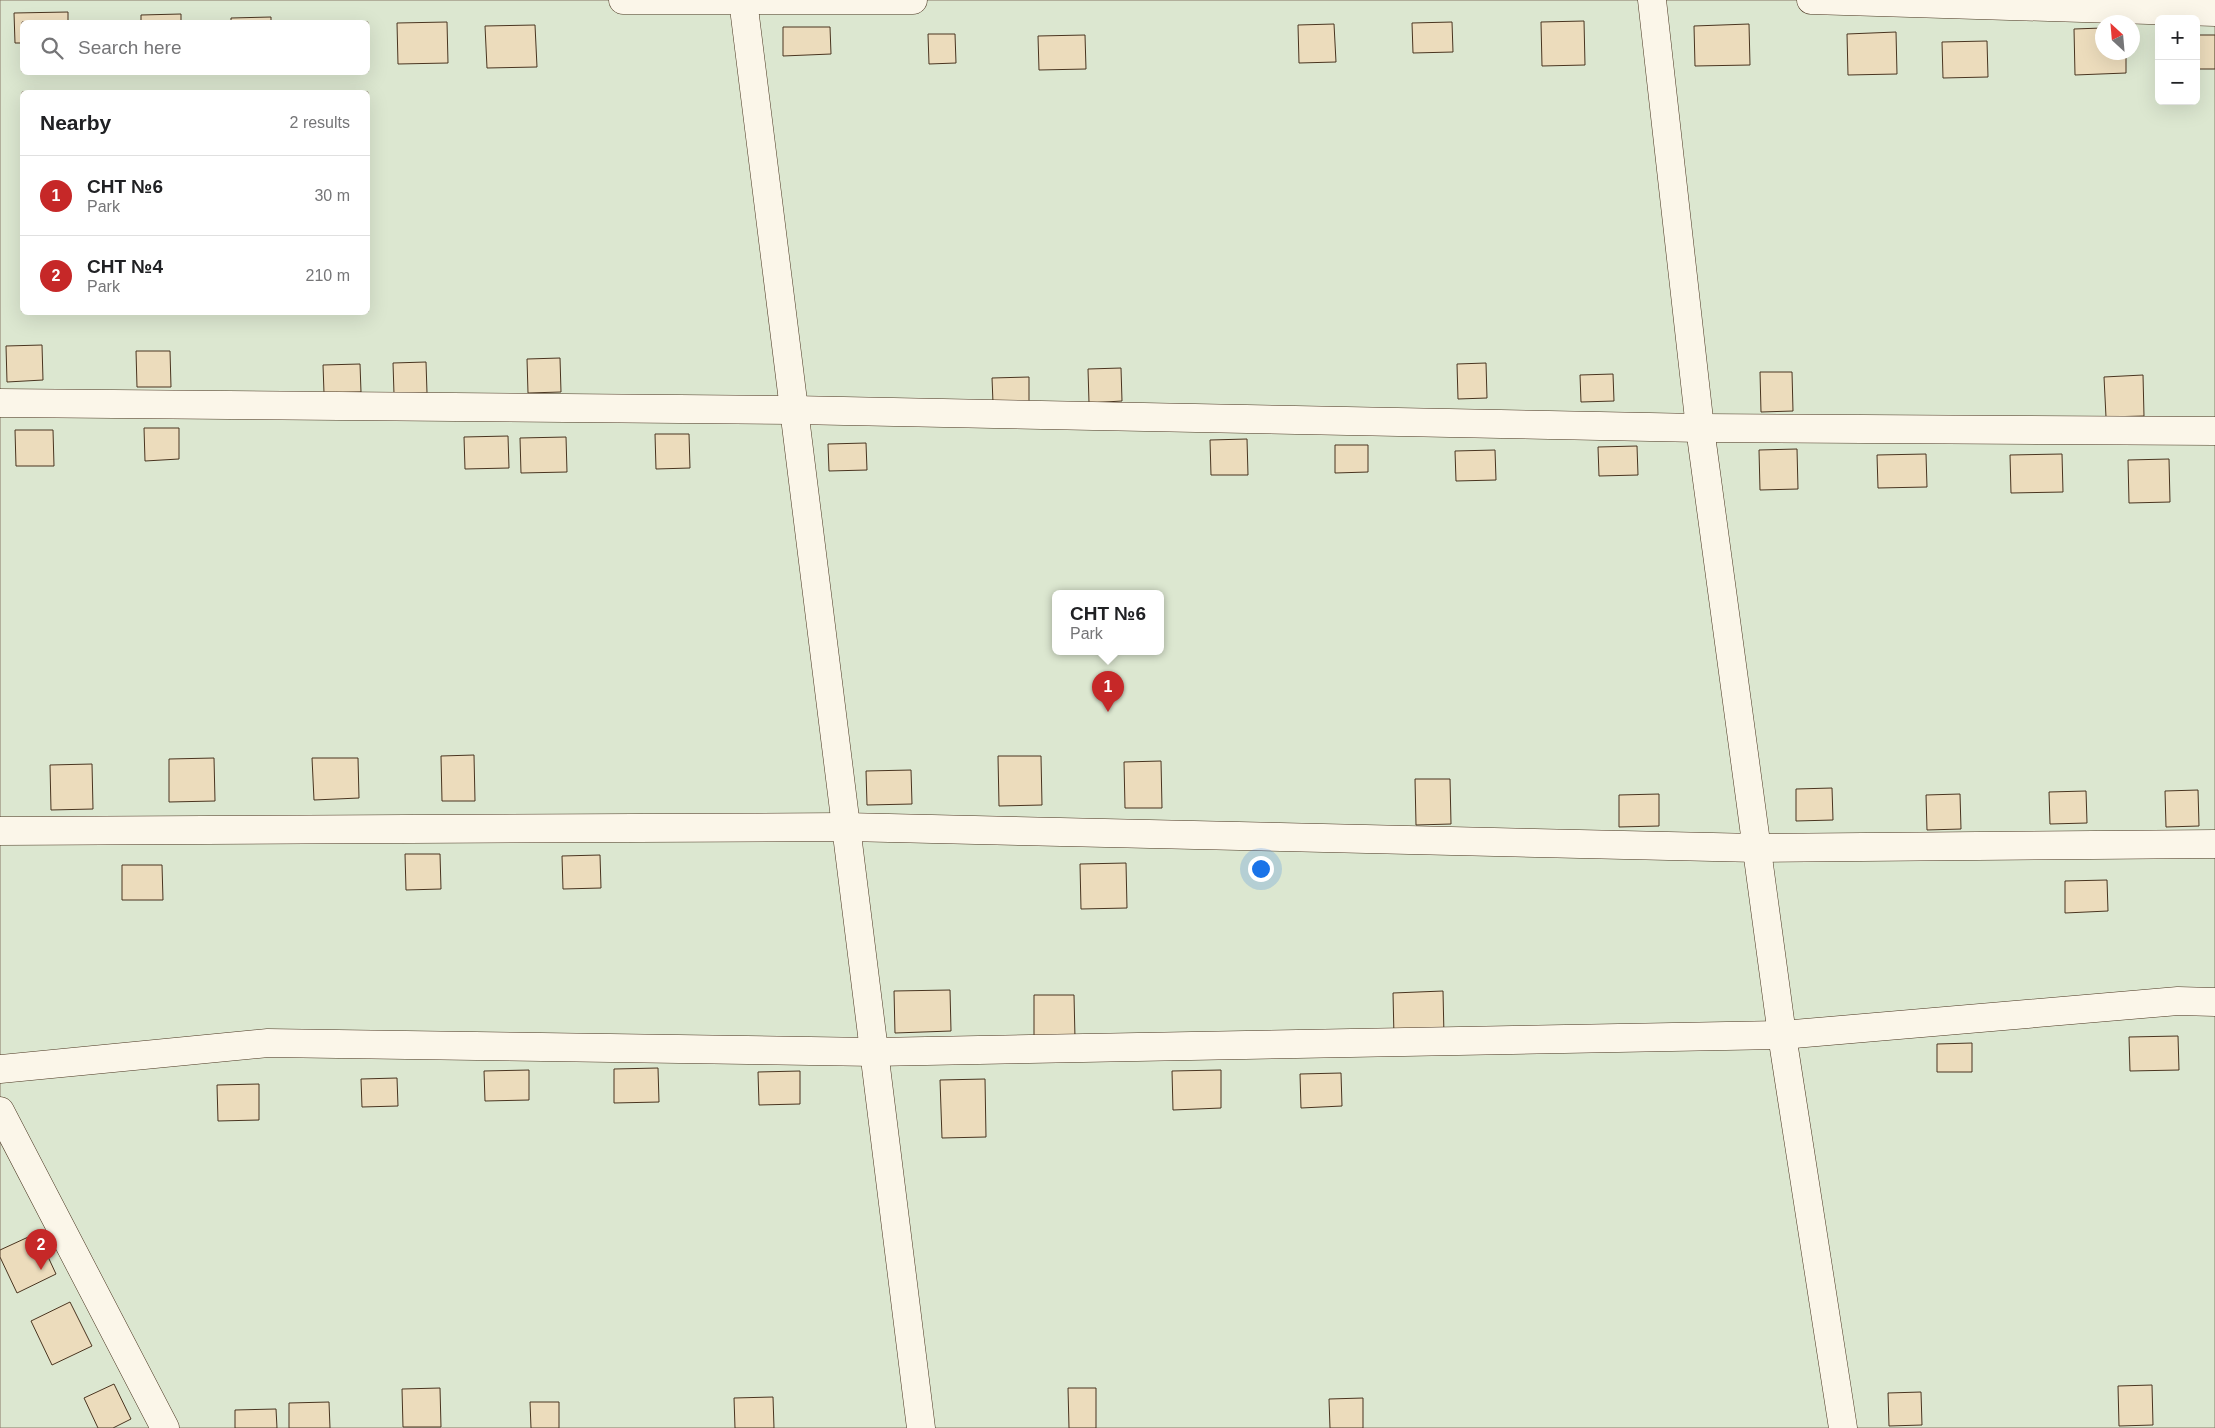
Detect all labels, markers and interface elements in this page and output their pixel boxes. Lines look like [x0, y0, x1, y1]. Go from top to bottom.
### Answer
north arrow [2095, 15, 2140, 60]
map controls [2155, 15, 2200, 105]
button: + [2155, 15, 2200, 60]
search box [20, 20, 370, 75]
icon: search [38, 34, 66, 62]
text: Search here [78, 37, 182, 58]
button: − [2155, 60, 2200, 105]
text: Nearby [40, 111, 111, 134]
text: 2 results [290, 114, 350, 131]
text: СНТ №6 [87, 176, 163, 197]
text: 1 [52, 187, 60, 204]
text: 30 m [314, 187, 350, 204]
text: Park [87, 198, 120, 215]
text: СНТ №4 [87, 256, 163, 277]
text: 2 [52, 267, 60, 284]
text: 210 m [306, 267, 350, 284]
text: Park [87, 278, 120, 295]
popup [1052, 590, 1164, 655]
text: СНТ №6 [1070, 603, 1146, 624]
text: Park [1070, 625, 1103, 642]
pin: 1 [1092, 671, 1124, 712]
your location [1248, 856, 1274, 882]
pin: 2 [25, 1229, 57, 1270]

